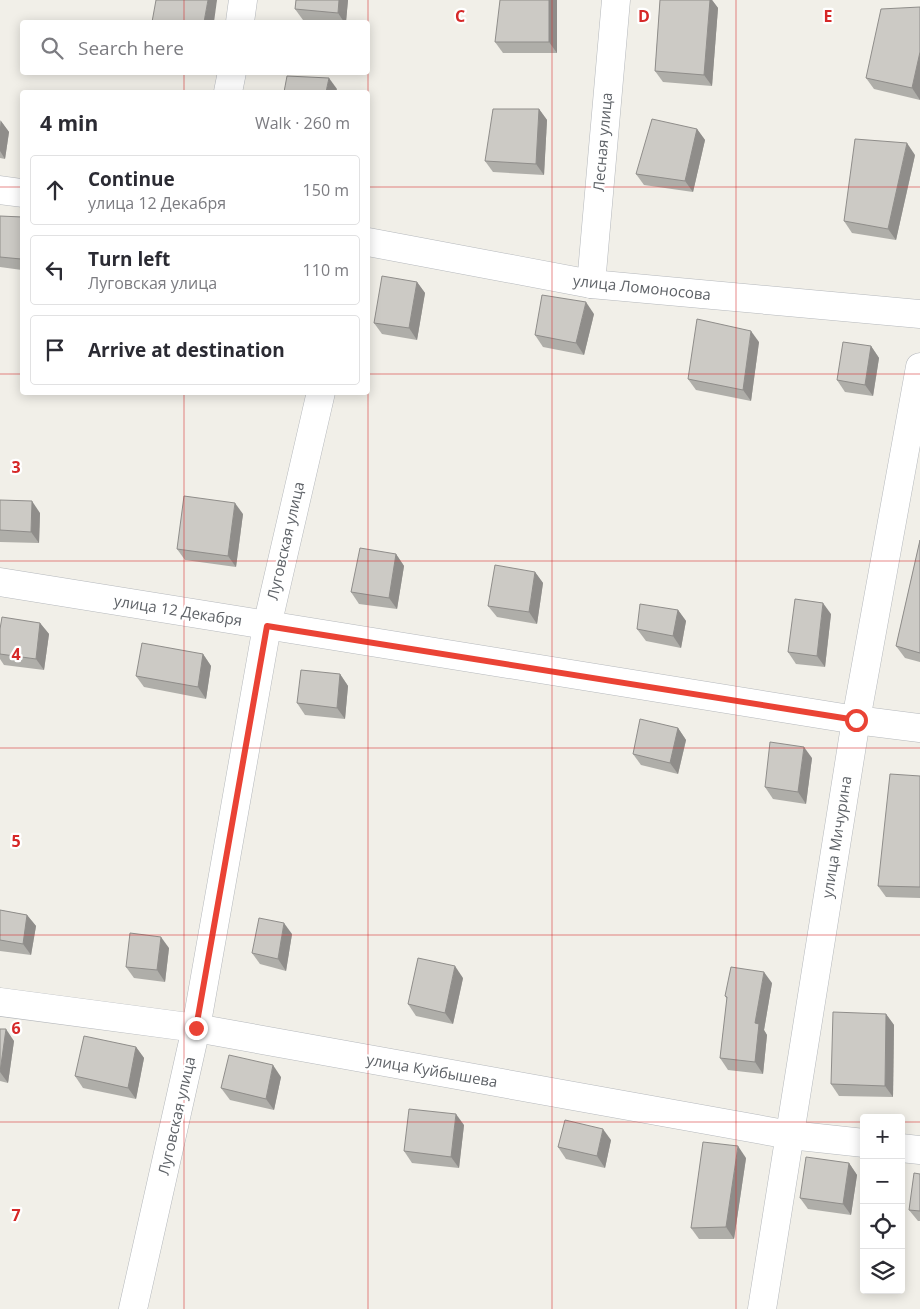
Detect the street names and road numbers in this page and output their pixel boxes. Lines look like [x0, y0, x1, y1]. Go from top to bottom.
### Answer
street label: Лесная улица [588, 91, 616, 192]
street label: улица Ломоносова [572, 270, 712, 304]
street label: Луговская улица [262, 480, 308, 602]
street label: улица 12 Декабря [113, 590, 244, 630]
street label: улица Мичурина [816, 774, 856, 899]
street label: улица Куйбышева [365, 1049, 499, 1091]
street label: Луговская улица [153, 1055, 199, 1177]

